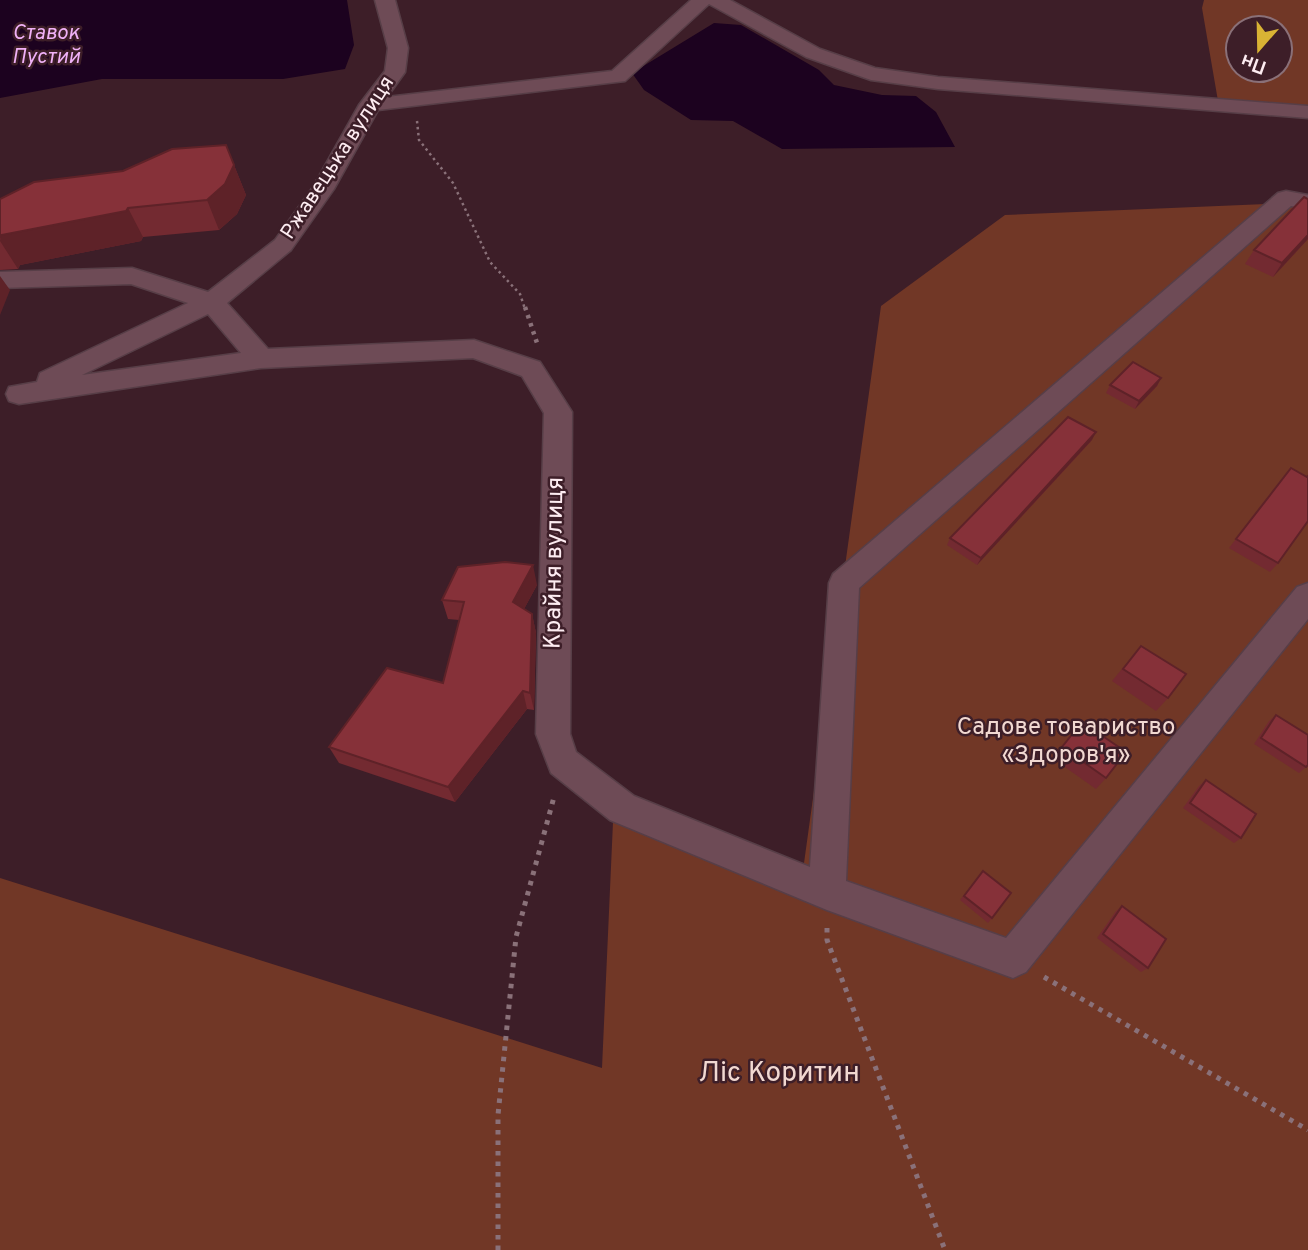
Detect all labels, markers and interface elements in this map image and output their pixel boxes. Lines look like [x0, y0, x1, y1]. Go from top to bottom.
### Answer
north arrow [1224, 14, 1294, 84]
water label: Ставок Пустий [12, 20, 81, 71]
text: Пн [1238, 47, 1270, 79]
street label: Ржавецька вулиця [275, 71, 401, 245]
street label: Крайня вулиця [538, 477, 572, 649]
park label: Садове товариство «Здоров'я» [957, 713, 1175, 771]
park label: Ліс Коритин [698, 1056, 860, 1092]

